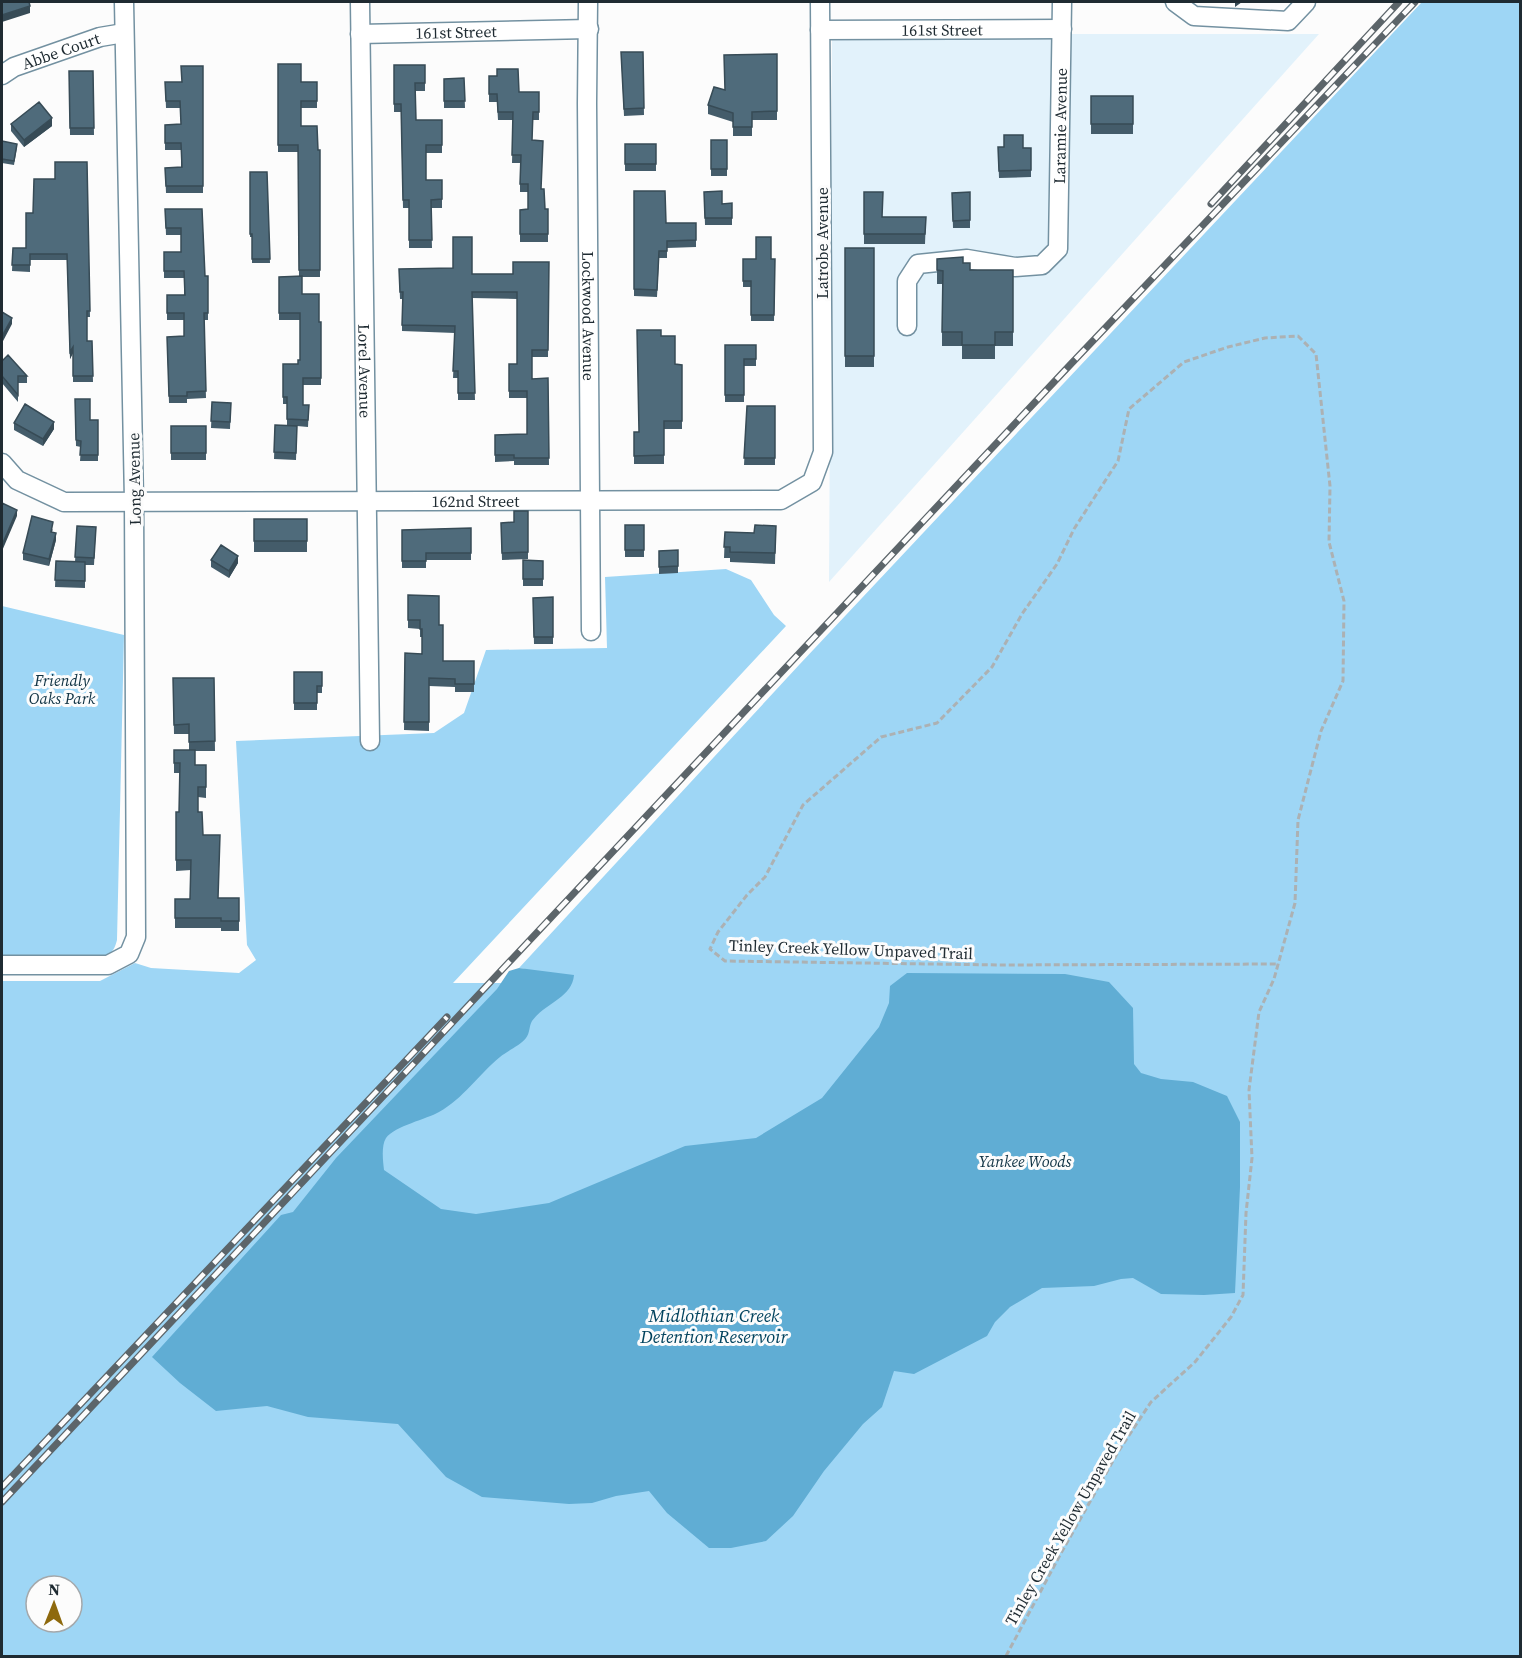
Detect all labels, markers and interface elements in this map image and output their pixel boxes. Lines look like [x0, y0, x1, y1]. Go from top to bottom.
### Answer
street label: 161st Street [901, 18, 984, 41]
street label: 161st Street [415, 20, 498, 44]
street label: Abbe Court [19, 27, 104, 74]
street label: Laramie Avenue [1048, 68, 1072, 184]
street label: Latrobe Avenue [811, 187, 833, 299]
street label: Lockwood Avenue [577, 251, 600, 381]
street label: Lorel Avenue [353, 324, 377, 418]
street label: Long Avenue [122, 433, 146, 525]
street label: 162nd Street [431, 490, 520, 512]
park label: Friendly Oaks Park [29, 669, 96, 709]
street label: Tinley Creek Yellow Unpaved Trail [729, 934, 974, 964]
park label: Yankee Woods [979, 1150, 1072, 1172]
water label: Midlothian Creek Detention Reservoir [639, 1303, 789, 1349]
street label: Tinley Creek Yellow Unpaved Trail [999, 1407, 1141, 1629]
north arrow [24, 1574, 84, 1634]
text: N [48, 1578, 61, 1600]

